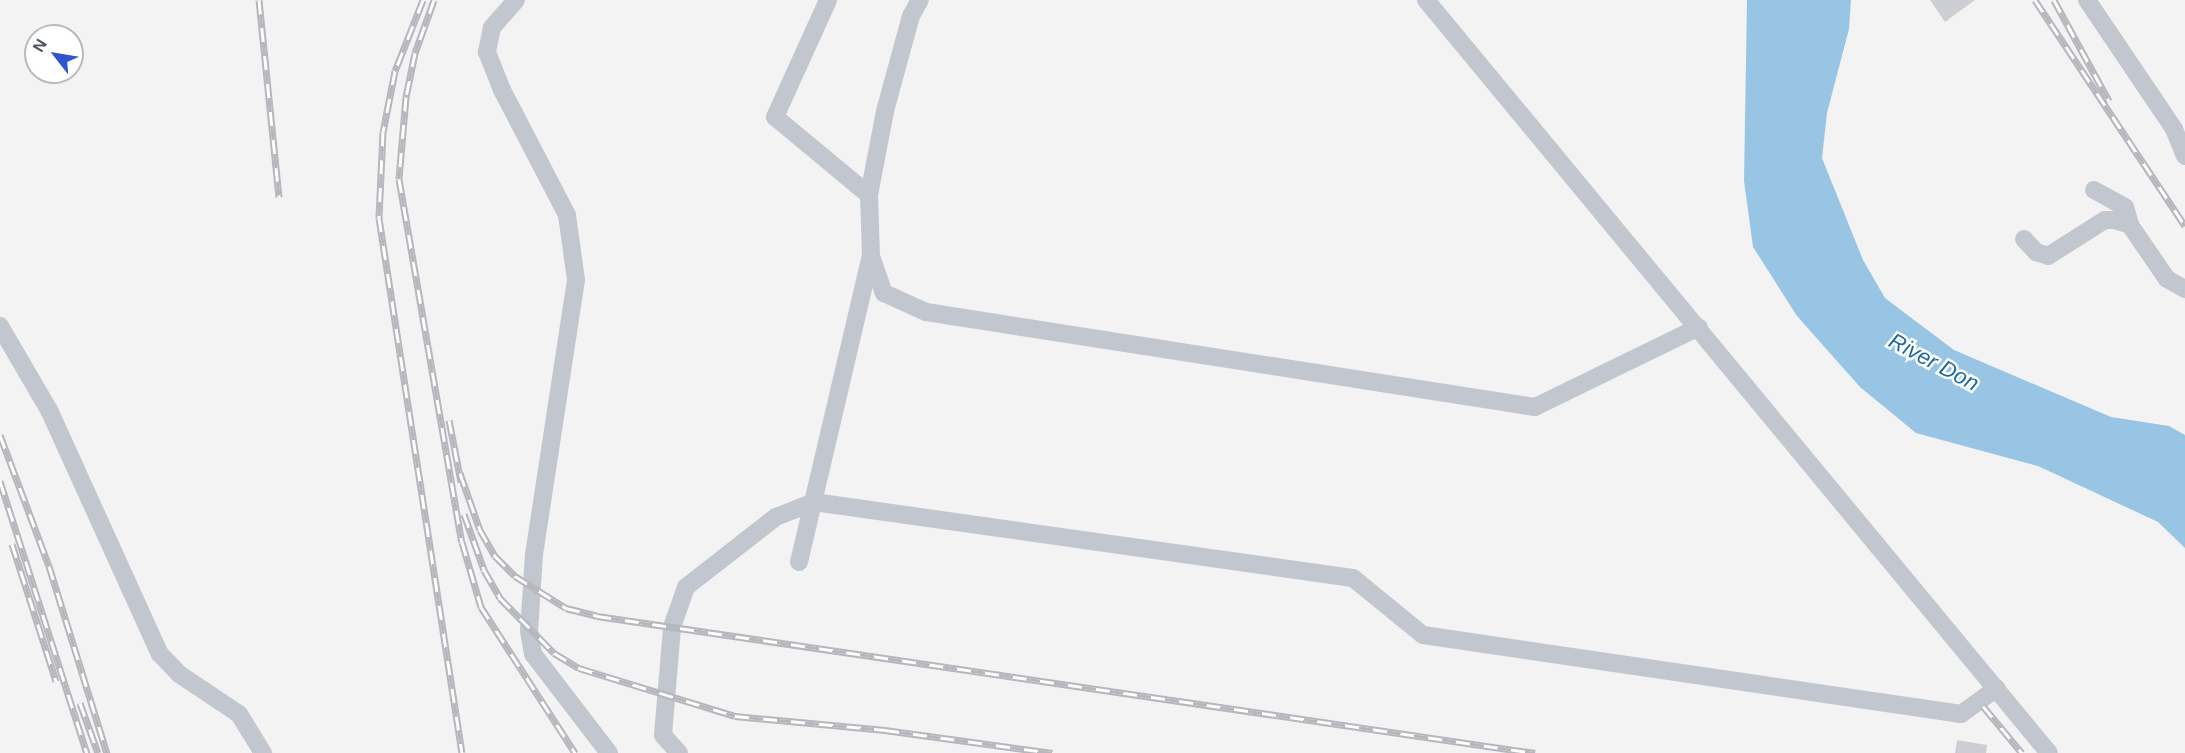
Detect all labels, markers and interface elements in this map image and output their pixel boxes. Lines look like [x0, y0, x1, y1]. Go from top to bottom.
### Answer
north arrow [24, 24, 84, 84]
text: N [30, 36, 50, 55]
water label: River Don [1885, 327, 1983, 397]

